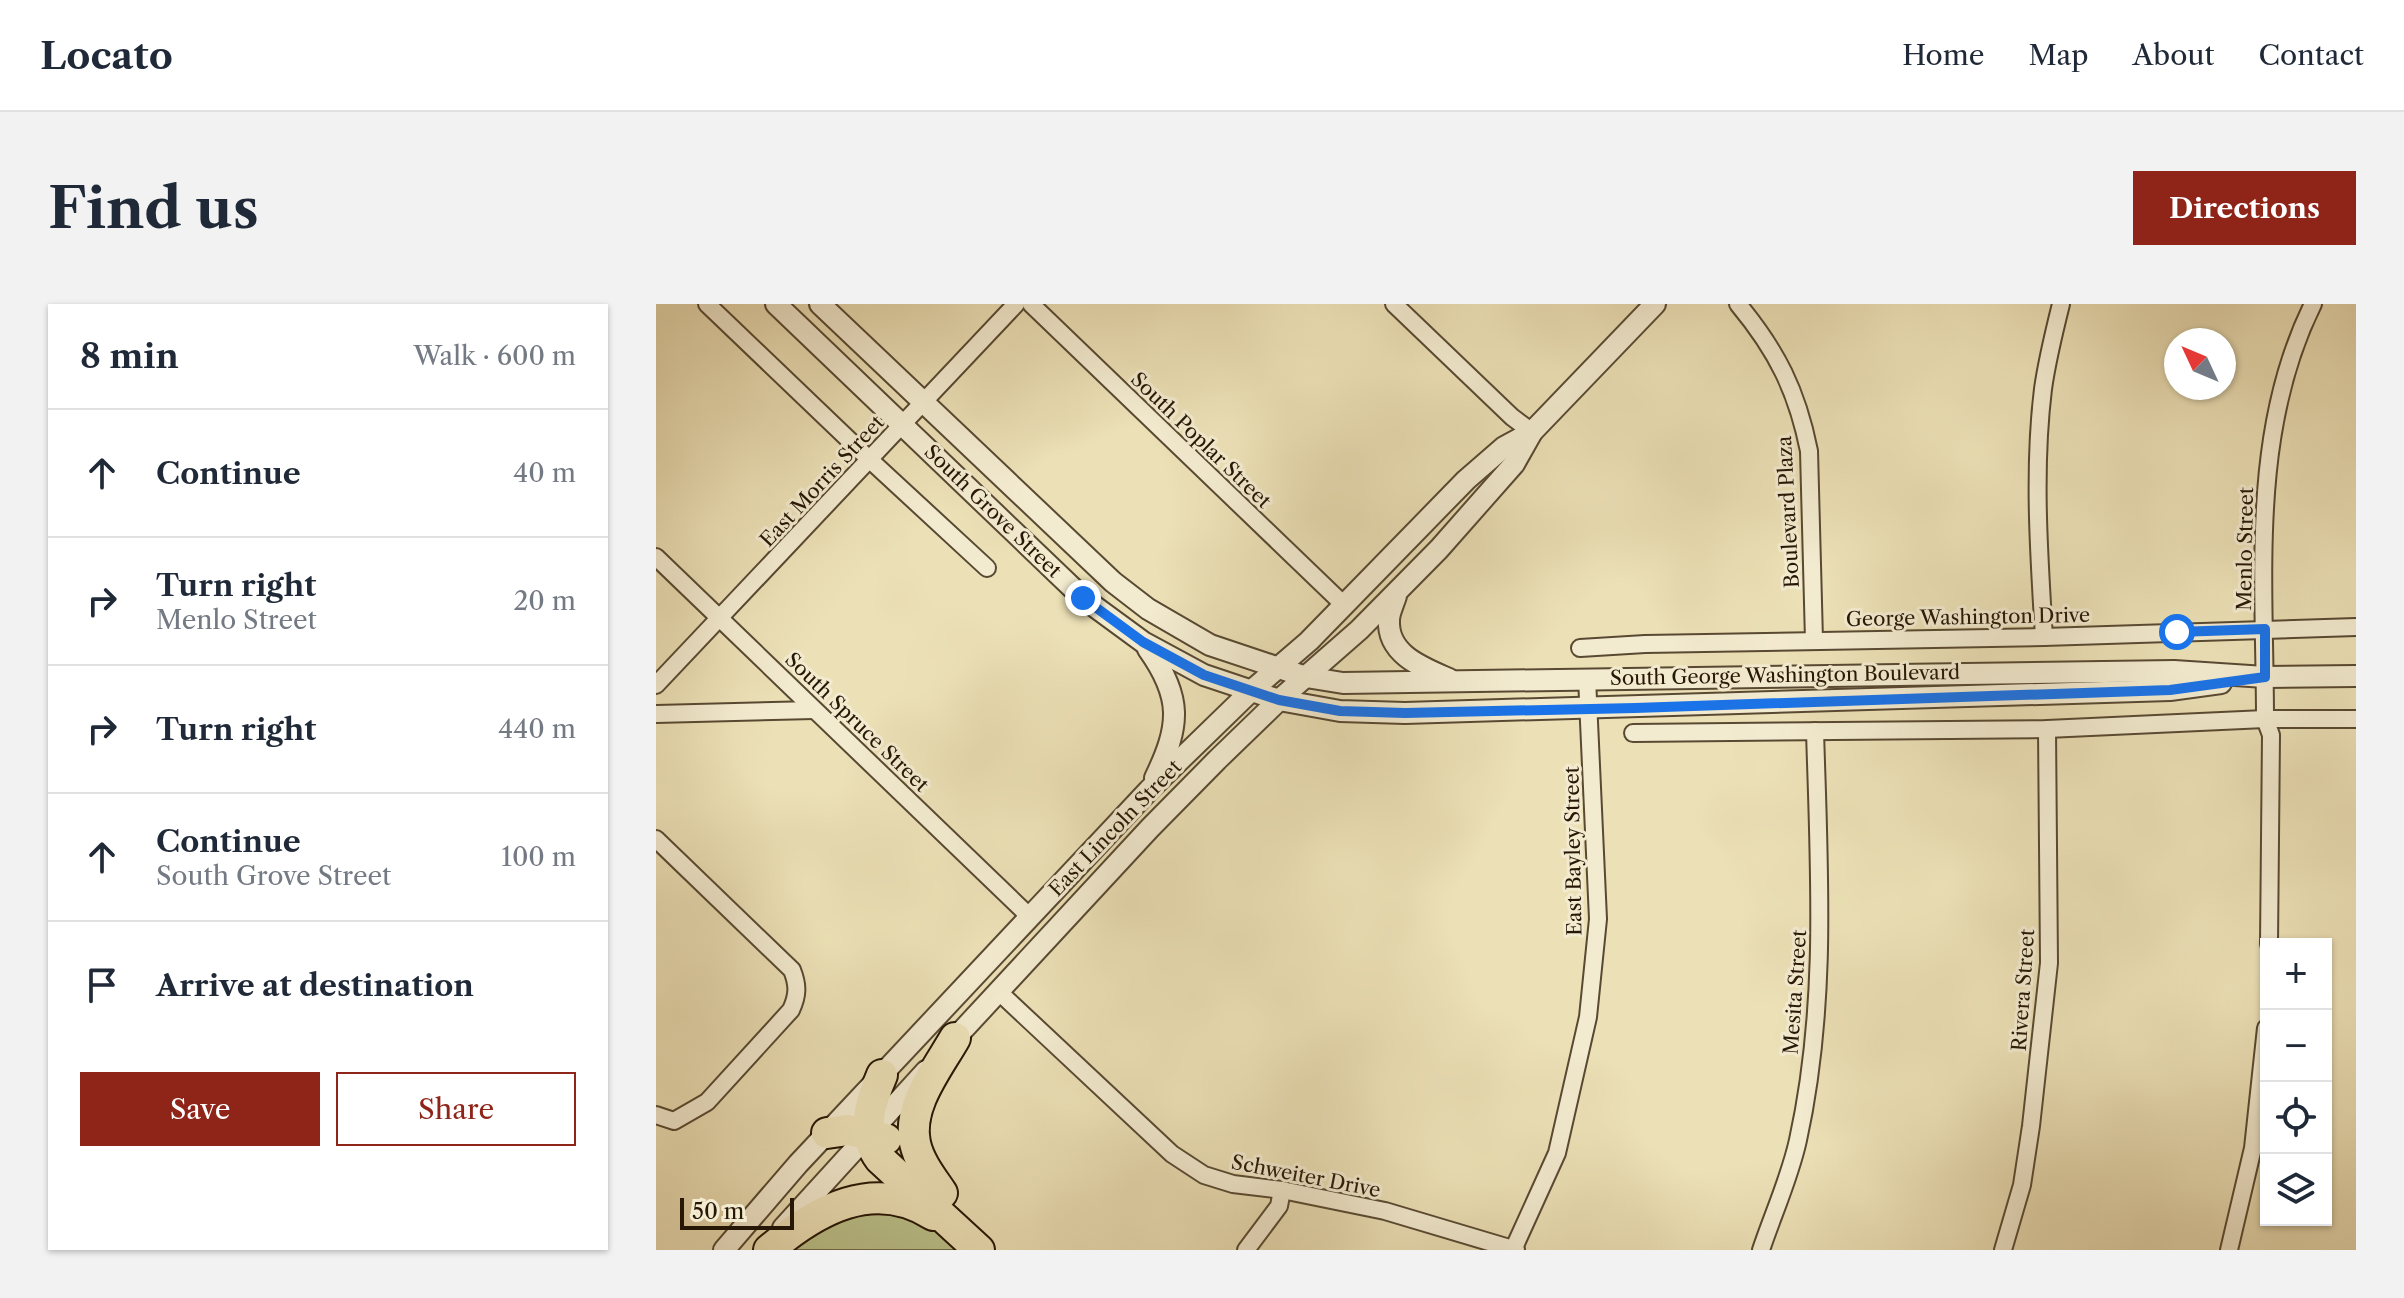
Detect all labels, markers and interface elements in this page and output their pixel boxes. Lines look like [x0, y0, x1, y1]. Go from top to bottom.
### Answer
text: Locato [40, 32, 173, 79]
text: Home [1902, 38, 1984, 72]
text: Map [2028, 38, 2088, 72]
text: About [2132, 38, 2214, 72]
text: Contact [2258, 38, 2364, 72]
button: Directions [2133, 171, 2356, 245]
text: Find us [48, 174, 259, 243]
north arrow [2164, 328, 2236, 400]
text: 8 min [80, 335, 179, 377]
text: Walk · 600 m [413, 340, 576, 372]
street label: South Poplar Street [1126, 367, 1276, 513]
street label: East Morris Street [755, 410, 889, 552]
street label: Boulevard Plaza [1772, 435, 1804, 589]
street label: South Grove Street [920, 440, 1066, 582]
icon: ahead [80, 451, 124, 495]
text: Continue [156, 455, 301, 492]
text: 40 m [513, 457, 576, 489]
street label: Menlo Street [2232, 487, 2258, 611]
text: Turn right [156, 567, 316, 604]
icon: right [80, 579, 124, 623]
route end [1065, 580, 1101, 616]
text: 20 m [513, 585, 576, 617]
street label: George Washington Drive [1846, 603, 2090, 631]
text: Menlo Street [156, 604, 317, 636]
route start [2159, 614, 2195, 650]
street label: South Spruce Street [780, 647, 934, 797]
street label: South George Washington Boulevard [1610, 660, 1960, 690]
icon: right [80, 707, 124, 751]
text: Turn right [156, 711, 316, 748]
text: 440 m [498, 713, 576, 745]
street label: East Lincoln Street [1044, 755, 1186, 901]
street label: East Bayley Street [1560, 766, 1586, 936]
text: Continue [156, 823, 301, 860]
icon: ahead [80, 835, 124, 879]
text: 100 m [501, 841, 576, 873]
text: South Grove Street [156, 860, 391, 892]
street label: Rivera Street [2007, 928, 2039, 1052]
street label: Mesita Street [1779, 929, 1811, 1055]
map controls [2260, 938, 2332, 1226]
button: + [2260, 938, 2332, 1010]
icon: arrive [80, 963, 124, 1007]
text: Arrive at destination [156, 967, 474, 1004]
button: − [2260, 1010, 2332, 1082]
button: Save [80, 1072, 320, 1146]
button: Share [336, 1072, 576, 1146]
button: locate [2260, 1082, 2332, 1154]
street label: Schweiter Drive [1229, 1150, 1383, 1202]
button: layers [2260, 1154, 2332, 1226]
scale bar [680, 1194, 794, 1230]
text: 50 m [692, 1198, 744, 1225]

